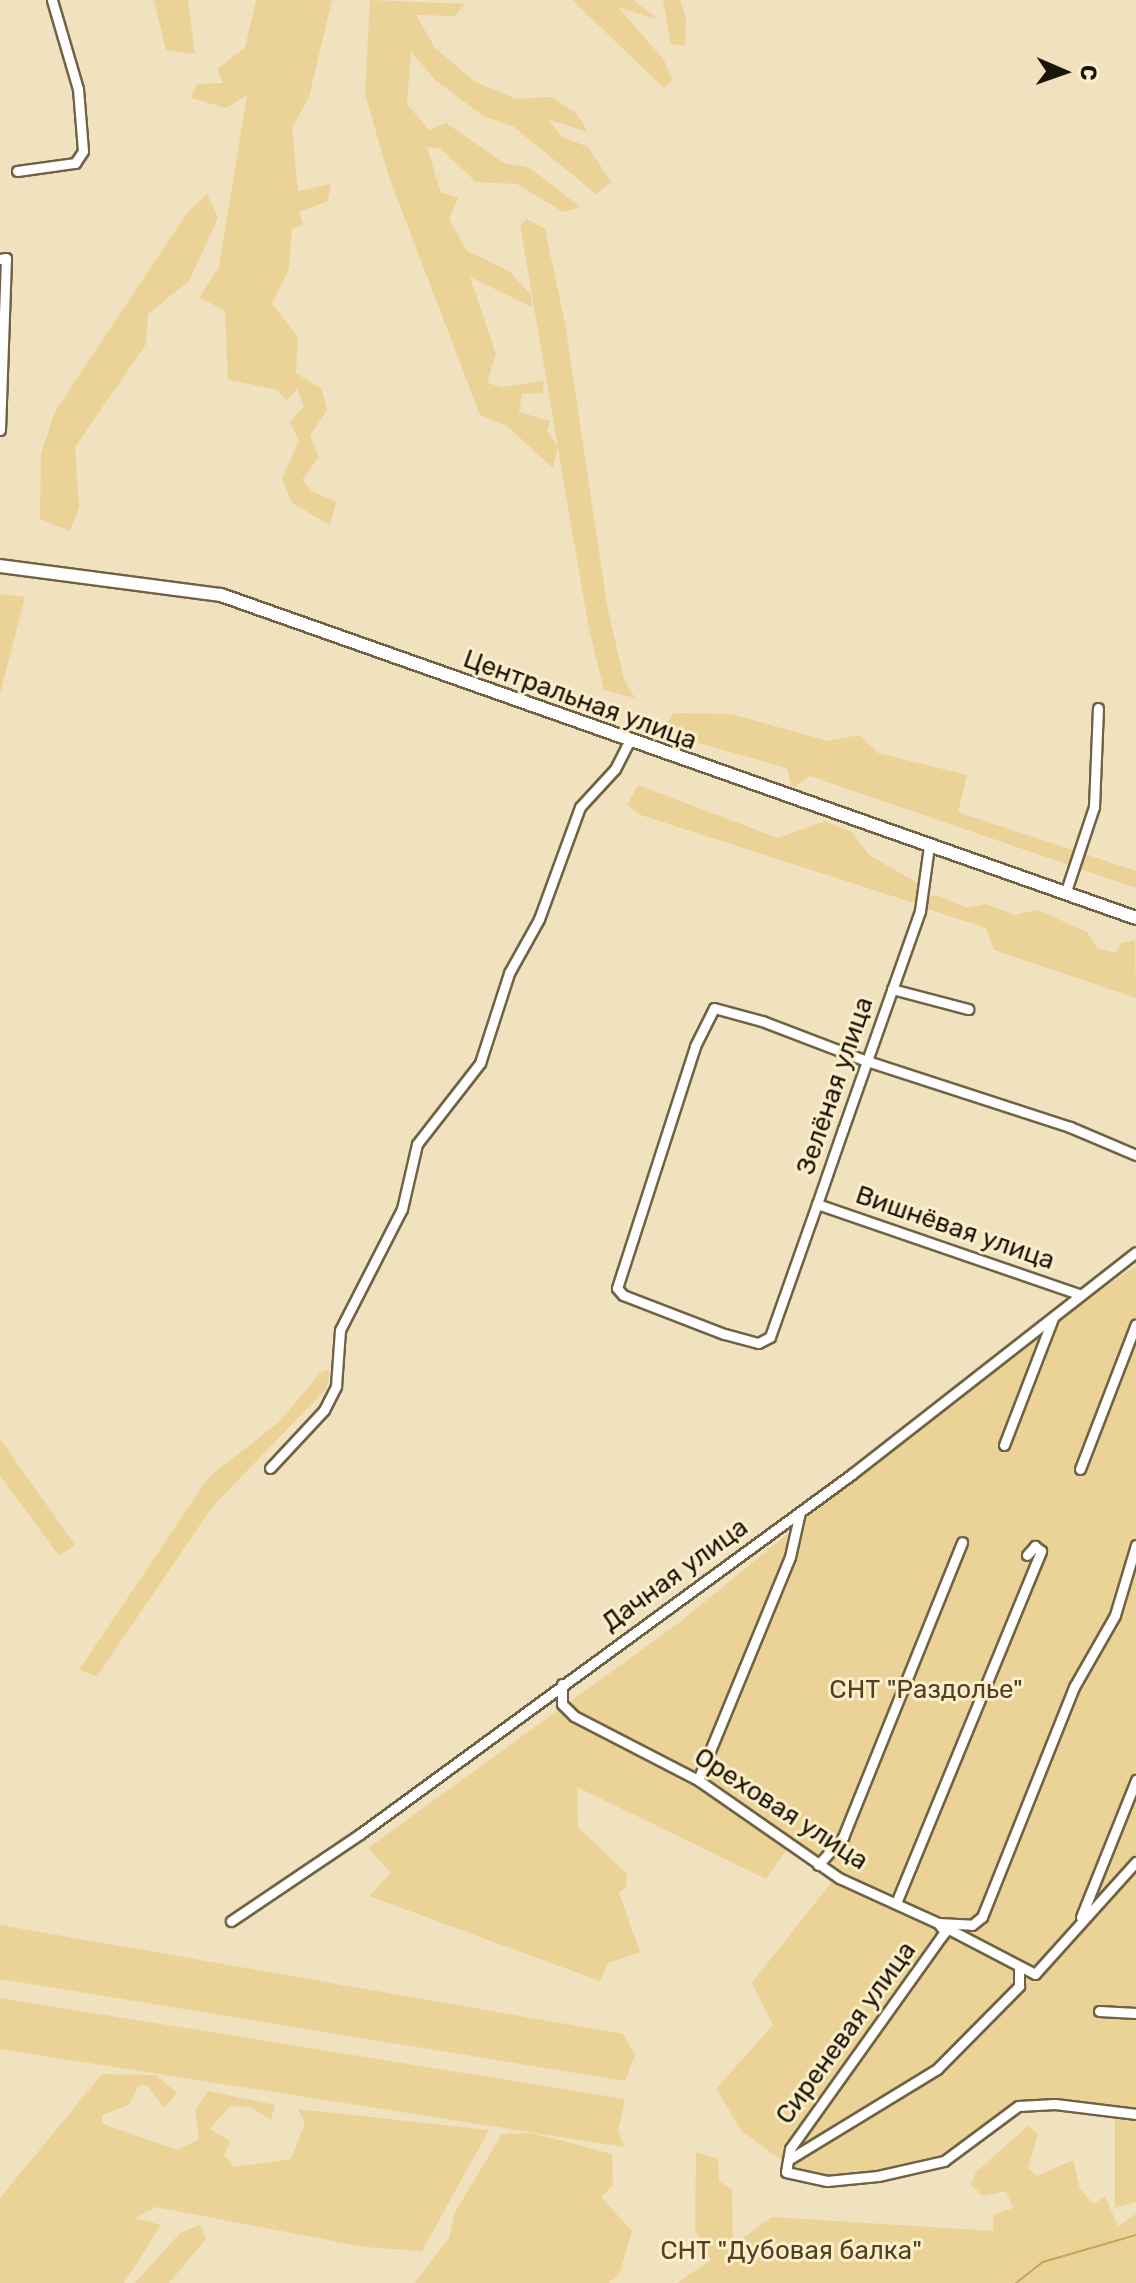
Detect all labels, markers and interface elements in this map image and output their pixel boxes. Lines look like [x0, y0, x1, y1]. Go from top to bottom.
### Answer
north arrow [1024, 32, 1104, 112]
text: С [1075, 65, 1102, 81]
street label: Центральная улица [459, 643, 701, 757]
street label: Зелёная улица [790, 993, 880, 1179]
street label: Вишнёвая улица [851, 1179, 1059, 1277]
street label: Дачная улица [596, 1512, 754, 1638]
park label: СНТ "Раздолье" [829, 1674, 1023, 1706]
street label: Ореховая улица [688, 1741, 874, 1877]
street label: Сиреневая улица [769, 1936, 923, 2130]
park label: СНТ "Дубовая балка" [660, 2235, 922, 2267]

